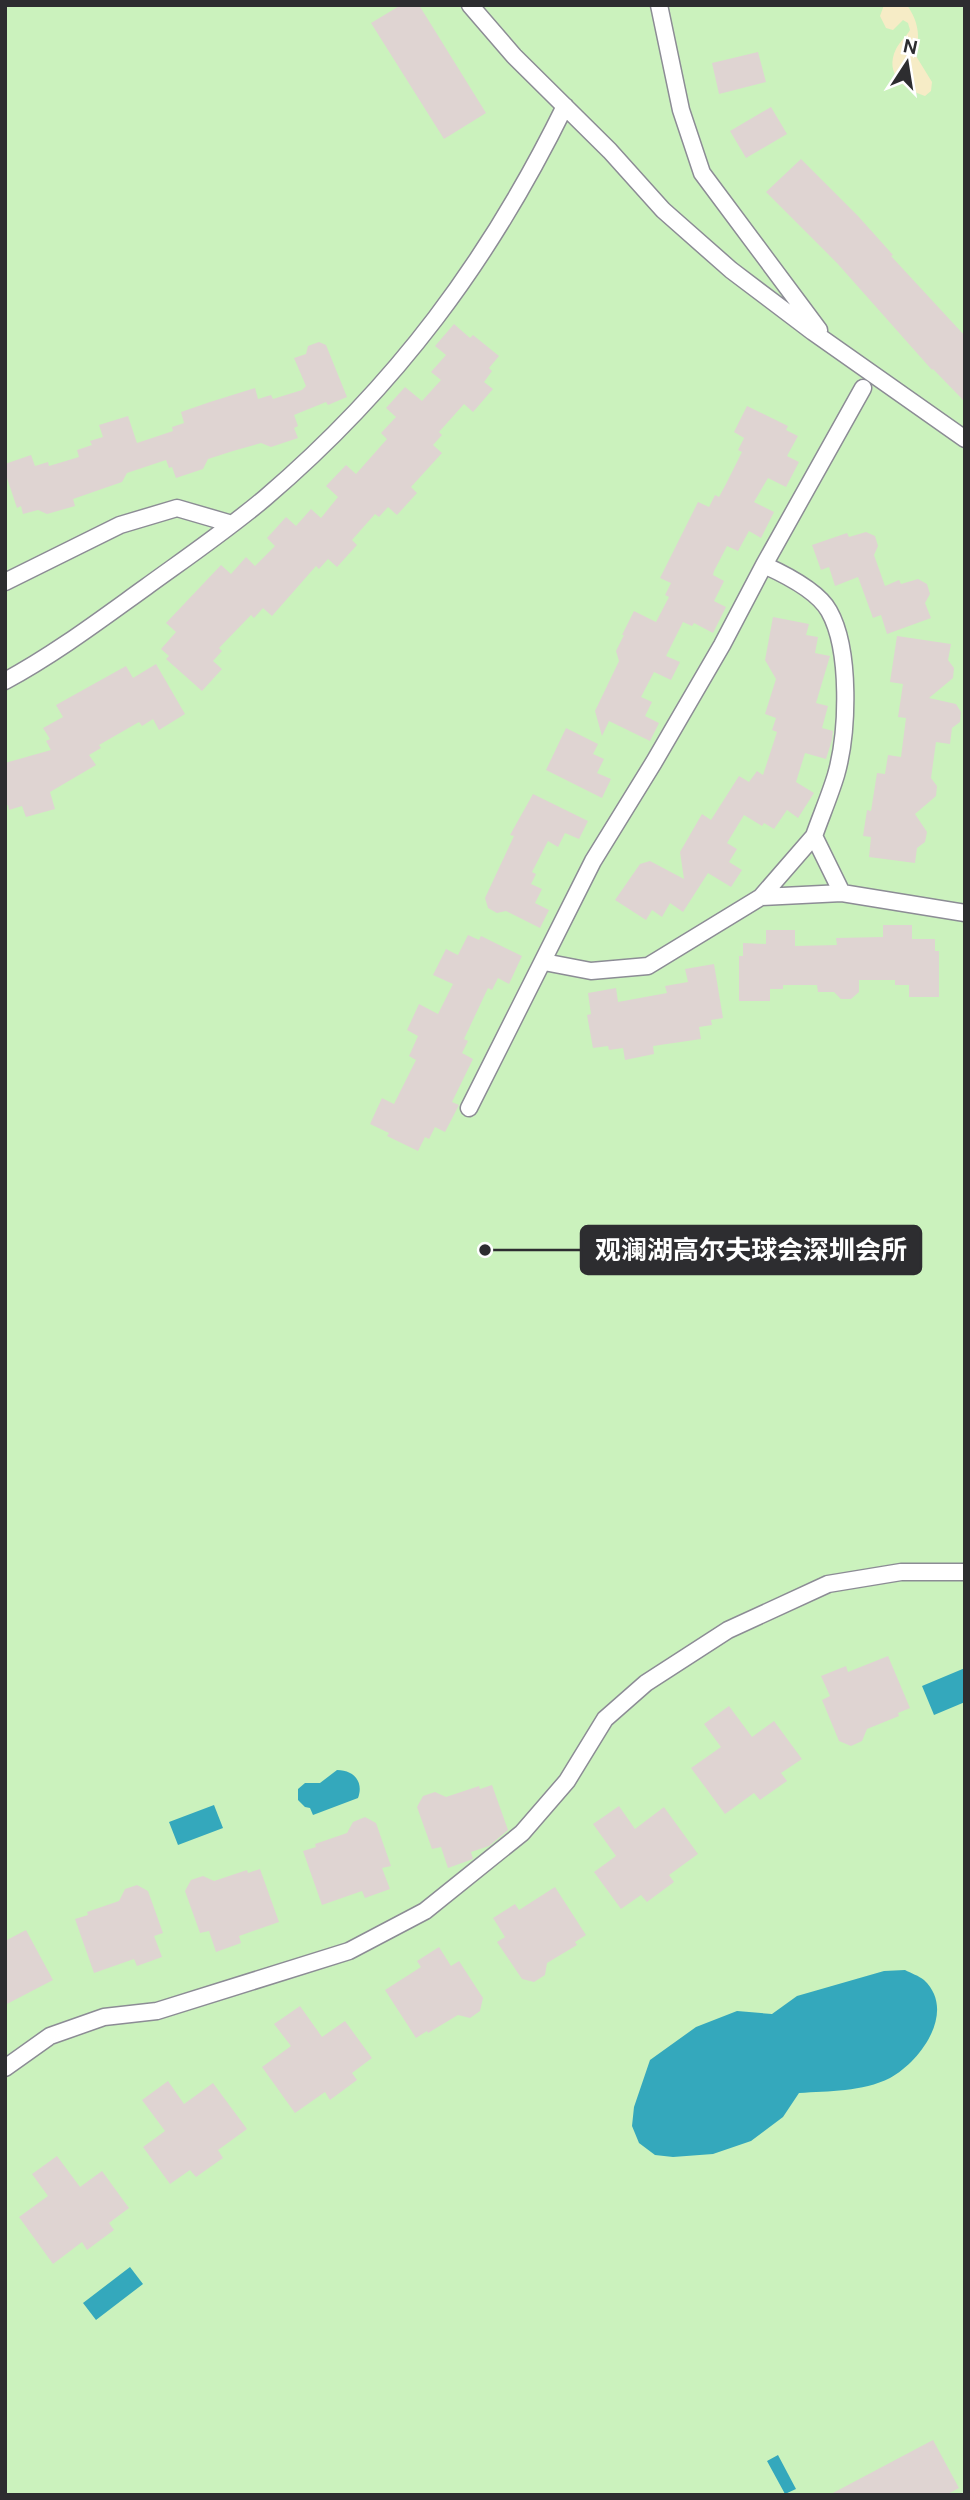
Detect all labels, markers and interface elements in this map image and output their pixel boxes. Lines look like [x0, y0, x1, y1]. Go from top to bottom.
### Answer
north arrow [872, 28, 942, 98]
text: N [901, 33, 920, 61]
callout: 观澜湖高尔夫球会深圳会所 [581, 1226, 921, 1274]
text: 观澜湖高尔夫球会深圳会所 [595, 1233, 907, 1267]

